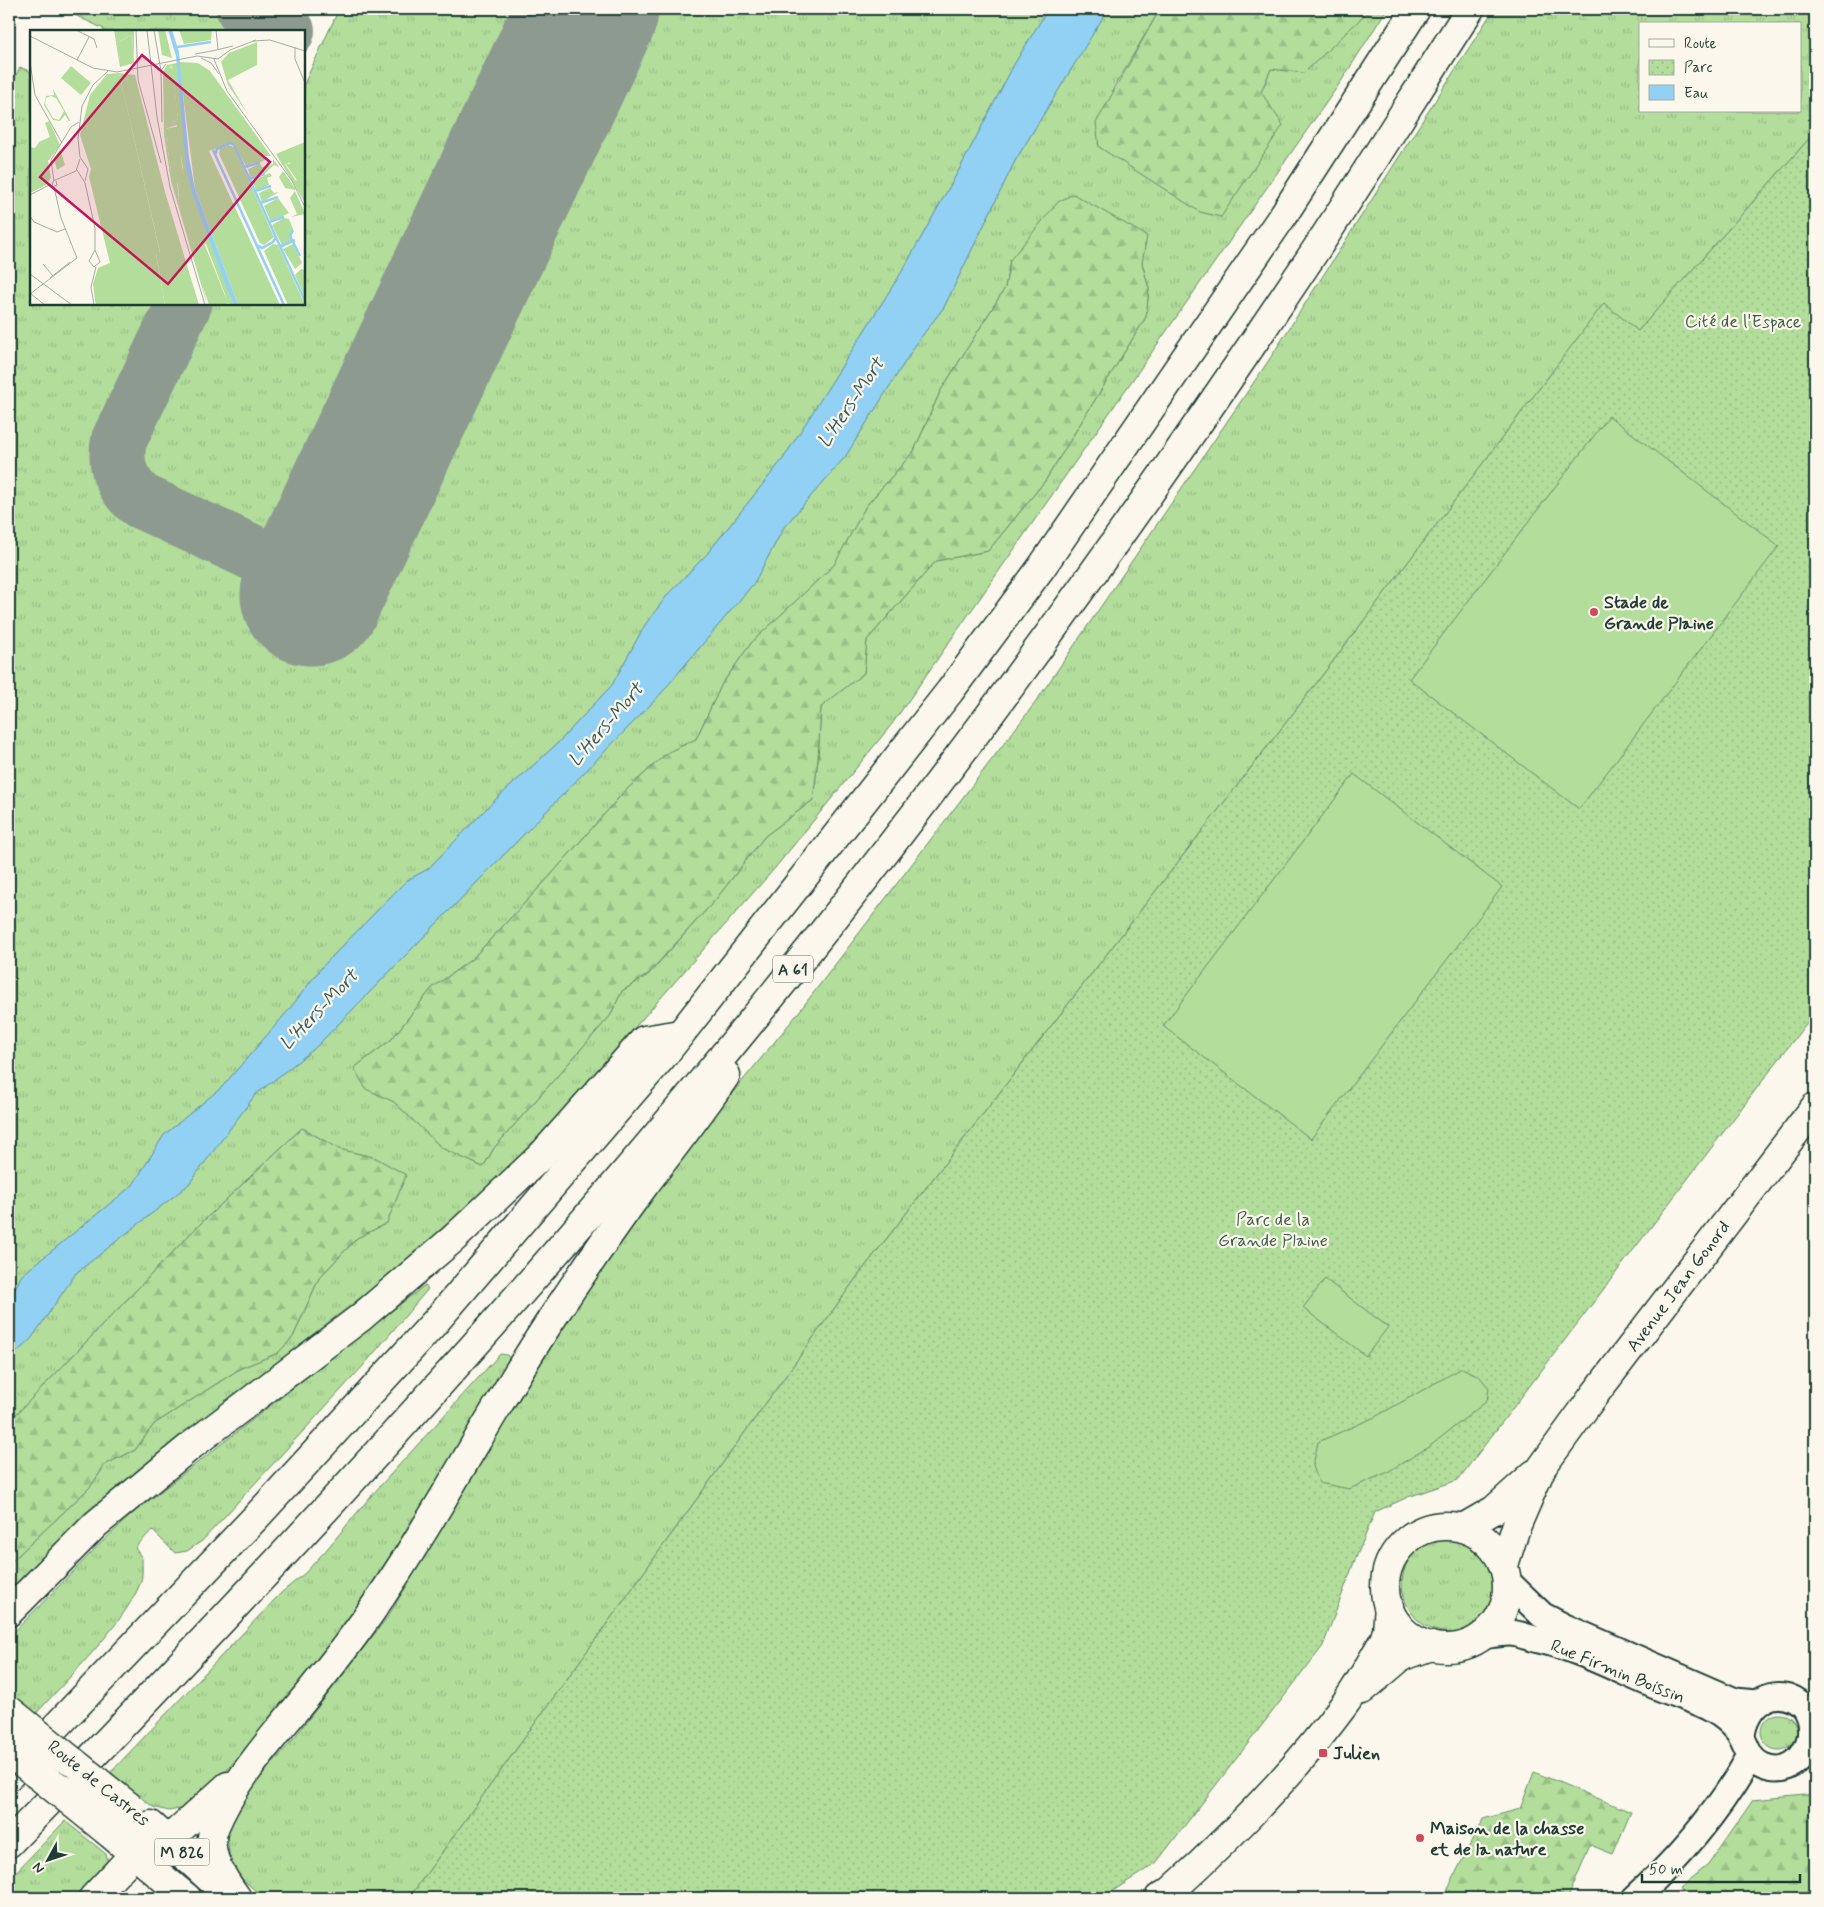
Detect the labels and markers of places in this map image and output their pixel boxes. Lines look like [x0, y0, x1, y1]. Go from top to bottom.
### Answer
place label: Stade de Grande Plaine [1604, 591, 1714, 636]
marker: Stade de Grande Plaine [1588, 606, 1600, 618]
place label: Julien [1333, 1742, 1380, 1766]
marker: Julien [1317, 1747, 1329, 1759]
place label: Maison de la chasse et de la nature [1430, 1817, 1584, 1862]
marker: Maison de la chasse et de la nature [1414, 1832, 1426, 1844]

